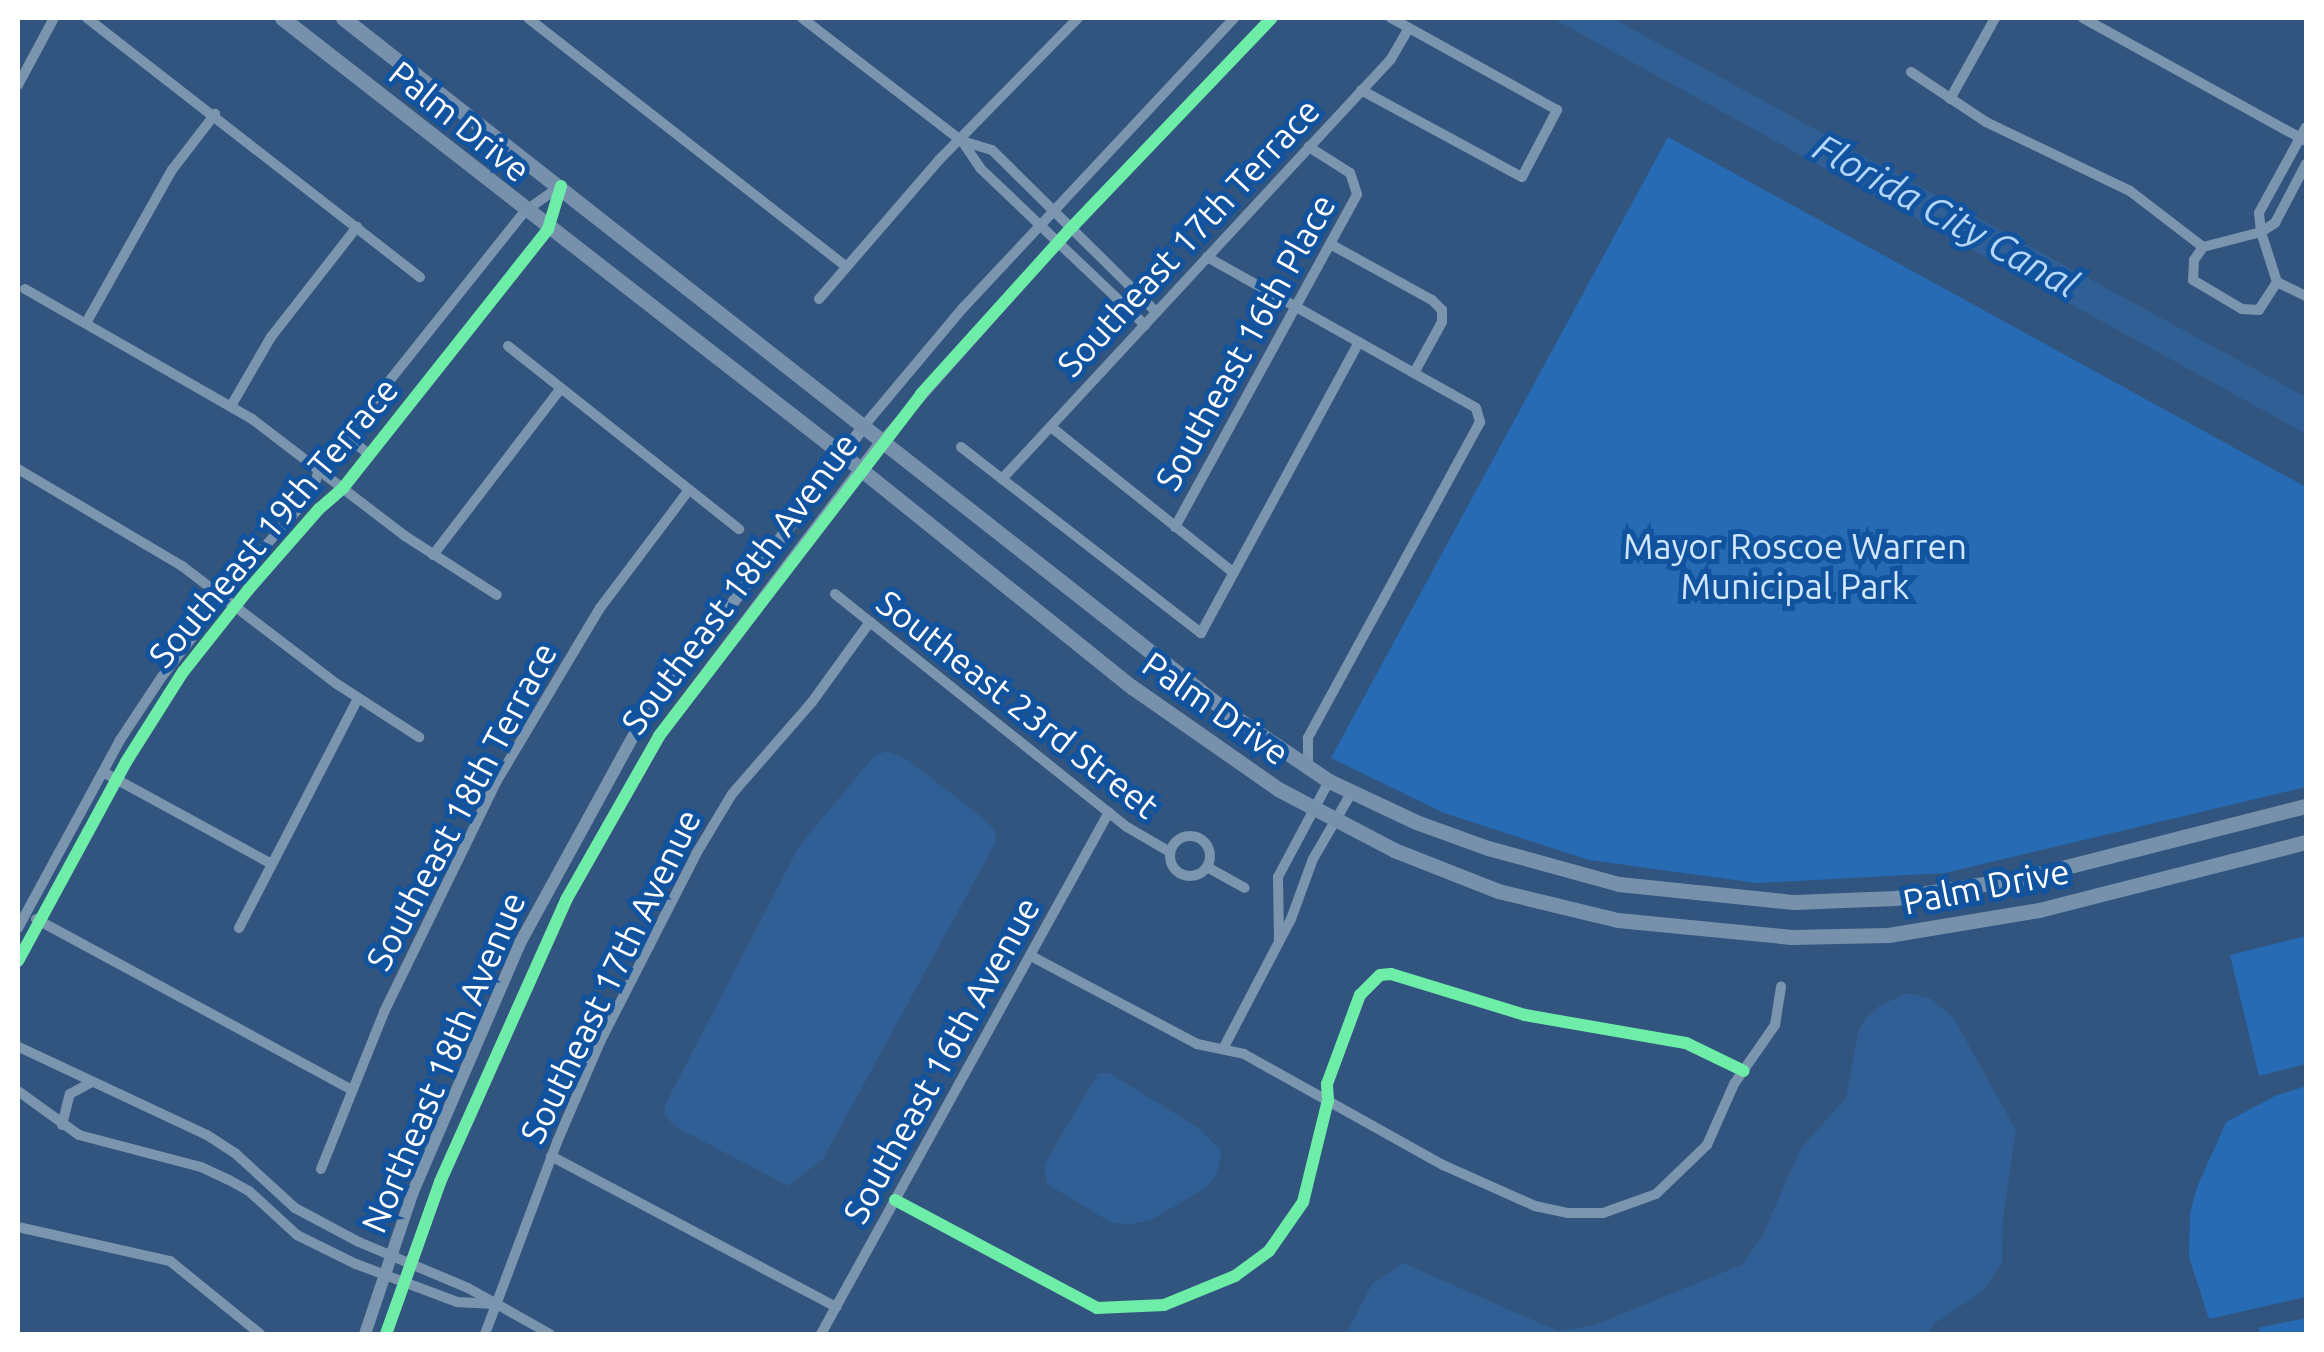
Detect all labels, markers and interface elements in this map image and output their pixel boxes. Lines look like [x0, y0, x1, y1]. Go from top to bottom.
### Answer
street label: Palm Drive [381, 52, 539, 190]
street label: Southeast 17th Terrace [1048, 89, 1328, 385]
water label: Florida City Canal [1806, 124, 2086, 308]
street label: Southeast 16th Place [1146, 187, 1344, 497]
street label: Southeast 19th Terrace [140, 369, 406, 675]
street label: Southeast 18th Avenue [612, 424, 866, 742]
park label: Mayor Roscoe Warren Municipal Park [1623, 525, 1967, 607]
street label: Southeast 23rd Street [869, 581, 1167, 827]
street label: Southeast 18th Terrace [357, 635, 565, 977]
street label: Palm Drive [1135, 642, 1297, 774]
street label: Southeast 17th Avenue [511, 802, 709, 1150]
street label: Palm Drive [1899, 849, 2073, 923]
street label: Northeast 18th Avenue [352, 885, 534, 1239]
street label: Southeast 16th Avenue [834, 890, 1048, 1230]

